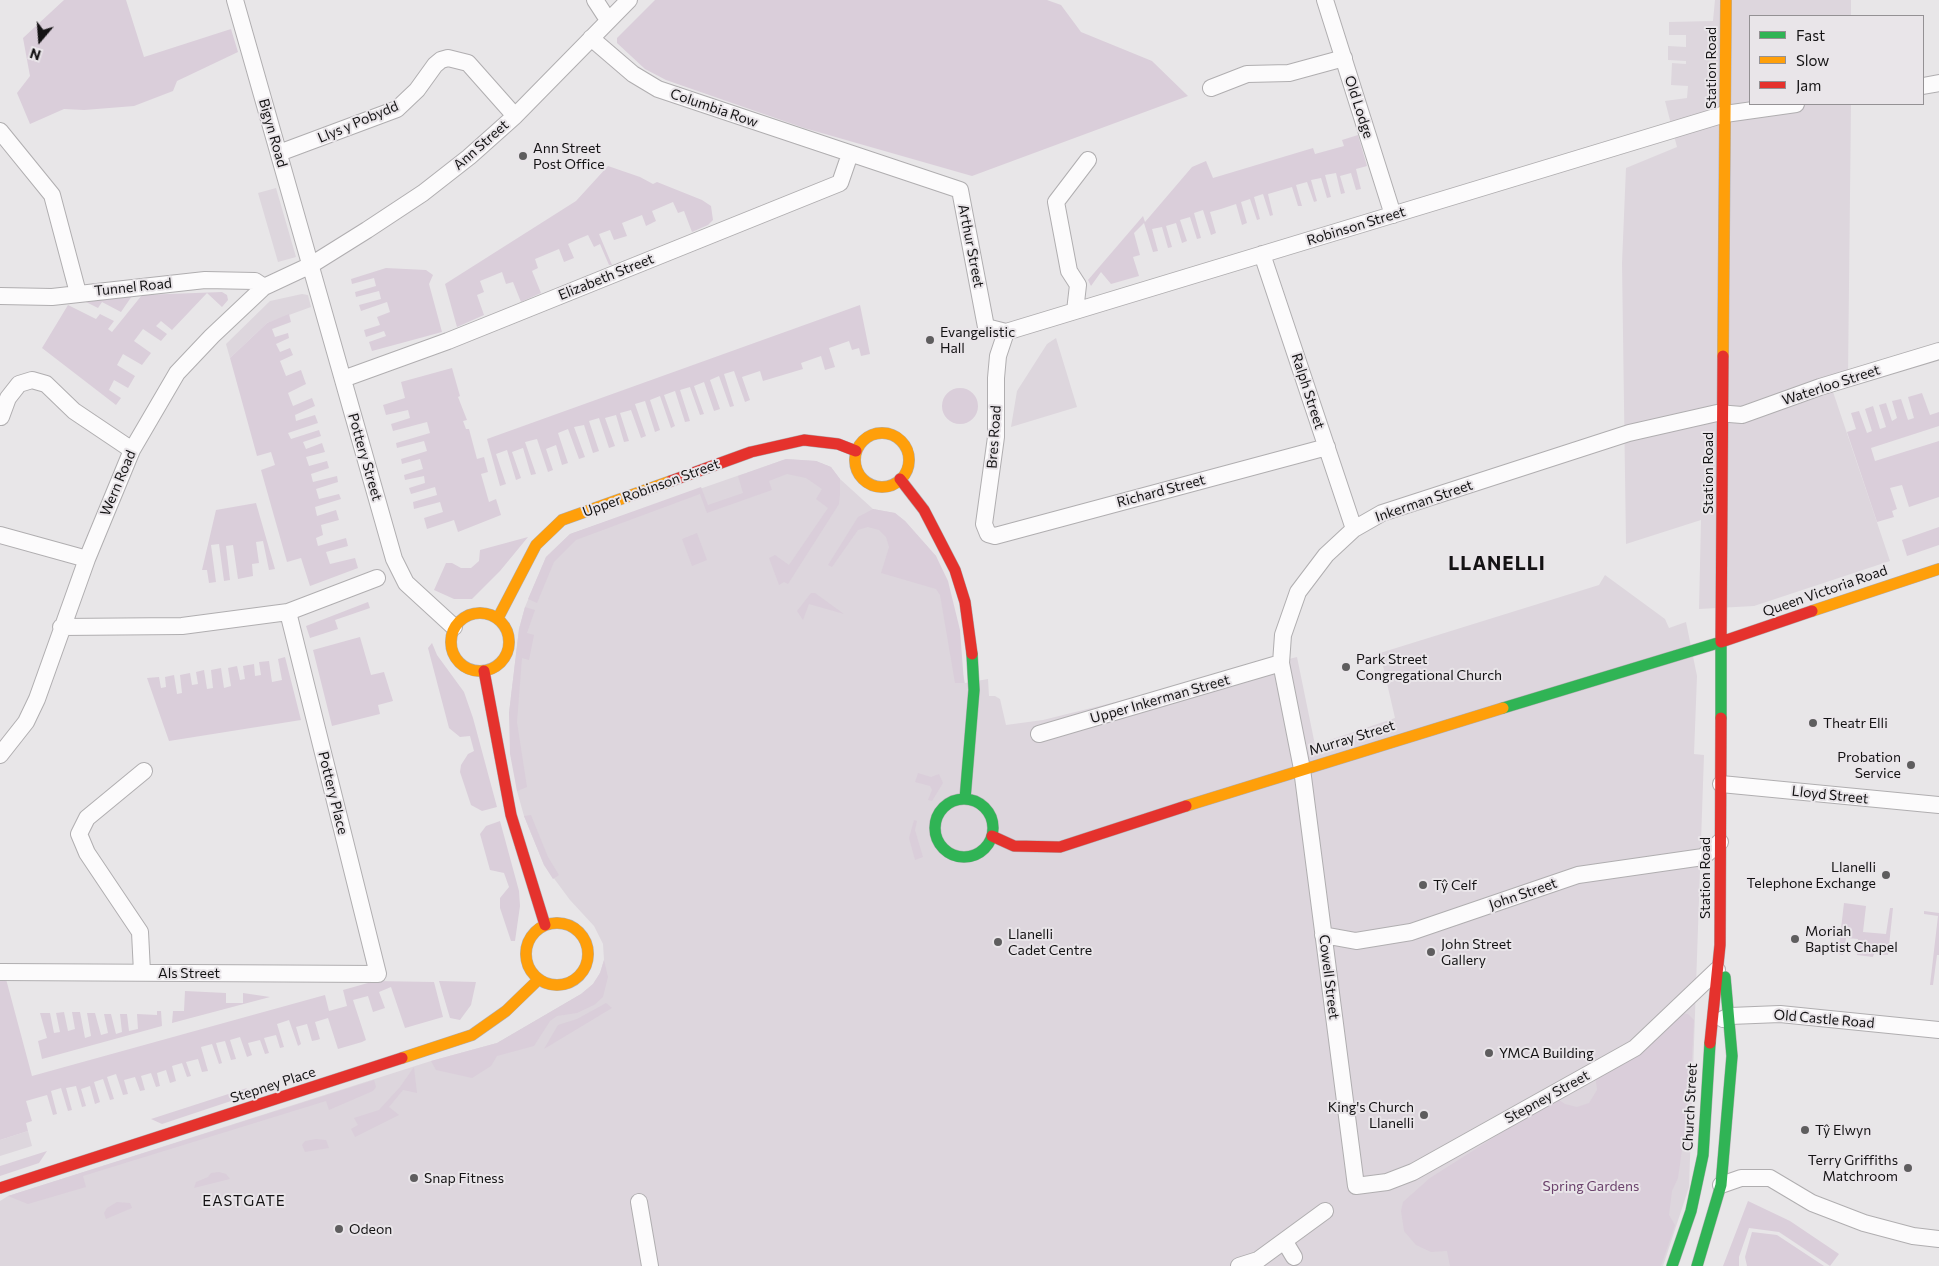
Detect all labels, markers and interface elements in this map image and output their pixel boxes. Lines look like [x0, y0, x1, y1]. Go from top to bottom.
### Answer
north arrow [15, 15, 65, 65]
legend [1749, 15, 1924, 105]
text: Fast [1796, 26, 1825, 44]
street label: Station Road [1703, 27, 1719, 109]
text: N [28, 45, 43, 64]
text: Slow [1796, 51, 1829, 69]
street label: Old Lodge [1341, 73, 1377, 141]
text: Jam [1796, 76, 1821, 94]
street label: Columbia Row [668, 85, 760, 131]
street label: Bigyn Road [255, 97, 291, 169]
street label: Llys y Pobydd [315, 97, 401, 147]
street label: Ann Street [450, 116, 512, 174]
place label: Ann Street Post Office [533, 140, 605, 172]
marker: Ann Street Post Office [517, 150, 529, 162]
street label: Arthur Street [955, 203, 987, 289]
street label: Robinson Street [1305, 203, 1407, 249]
street label: Elizabeth Street [556, 250, 656, 304]
street label: Tunnel Road [93, 275, 173, 299]
place label: Evangelistic Hall [940, 324, 1015, 357]
marker: Evangelistic Hall [924, 334, 936, 346]
street label: Ralph Street [1288, 351, 1328, 431]
street label: Waterloo Street [1780, 361, 1882, 409]
street label: Bres Road [983, 405, 1005, 469]
street label: Pottery Street [344, 411, 386, 503]
street label: Station Road [1700, 432, 1716, 514]
street label: Wern Road [97, 448, 139, 518]
street label: Upper Robinson Street [580, 455, 722, 521]
street label: Richard Street [1115, 471, 1207, 511]
street label: Inkerman Street [1373, 476, 1475, 526]
district label: LLANELLI [1447, 553, 1547, 575]
street label: Queen Victoria Road [1760, 562, 1890, 620]
place label: Park Street Congregational Church [1356, 651, 1502, 684]
marker: Park Street Congregational Church [1340, 661, 1352, 673]
street label: Upper Inkerman Street [1088, 671, 1232, 727]
place label: Theatr Elli [1823, 715, 1888, 731]
street label: Murray Street [1307, 717, 1397, 759]
marker: Theatr Elli [1807, 717, 1819, 729]
place label: Probation Service [1837, 749, 1901, 782]
street label: Pottery Place [315, 750, 351, 836]
marker: Probation Service [1905, 759, 1917, 771]
street label: Lloyd Street [1791, 783, 1869, 807]
street label: Station Road [1697, 837, 1713, 919]
place label: Llanelli Telephone Exchange [1746, 859, 1876, 892]
marker: Llanelli Telephone Exchange [1880, 869, 1892, 881]
street label: John Street [1487, 875, 1559, 913]
place label: Tŷ Celf [1433, 877, 1477, 893]
marker: Tŷ Celf [1417, 879, 1429, 891]
place label: Moriah Baptist Chapel [1805, 923, 1898, 956]
place label: Llanelli Cadet Centre [1008, 926, 1092, 959]
marker: Moriah Baptist Chapel [1789, 933, 1801, 945]
street label: Cowell Street [1315, 934, 1343, 1020]
marker: Llanelli Cadet Centre [992, 936, 1004, 948]
place label: John Street Gallery [1441, 936, 1512, 969]
marker: John Street Gallery [1425, 946, 1437, 958]
street label: Als Street [158, 965, 220, 981]
street label: Old Castle Road [1773, 1006, 1875, 1032]
place label: YMCA Building [1499, 1045, 1594, 1061]
marker: YMCA Building [1483, 1047, 1495, 1059]
street label: Stepney Place [228, 1063, 318, 1107]
street label: Church Street [1679, 1063, 1701, 1151]
street label: Stepney Street [1502, 1067, 1592, 1127]
place label: King's Church Llanelli [1328, 1099, 1414, 1132]
marker: King's Church Llanelli [1418, 1109, 1430, 1121]
place label: Tŷ Elwyn [1815, 1122, 1871, 1138]
marker: Tŷ Elwyn [1799, 1124, 1811, 1136]
place label: Terry Griffiths Matchroom [1808, 1152, 1898, 1184]
marker: Terry Griffiths Matchroom [1902, 1162, 1914, 1174]
place label: Snap Fitness [424, 1170, 504, 1186]
marker: Snap Fitness [408, 1172, 420, 1184]
park label: Spring Gardens [1543, 1178, 1639, 1194]
district label: EASTGATE [201, 1192, 287, 1210]
place label: Odeon [349, 1221, 392, 1237]
marker: Odeon [333, 1223, 345, 1235]

